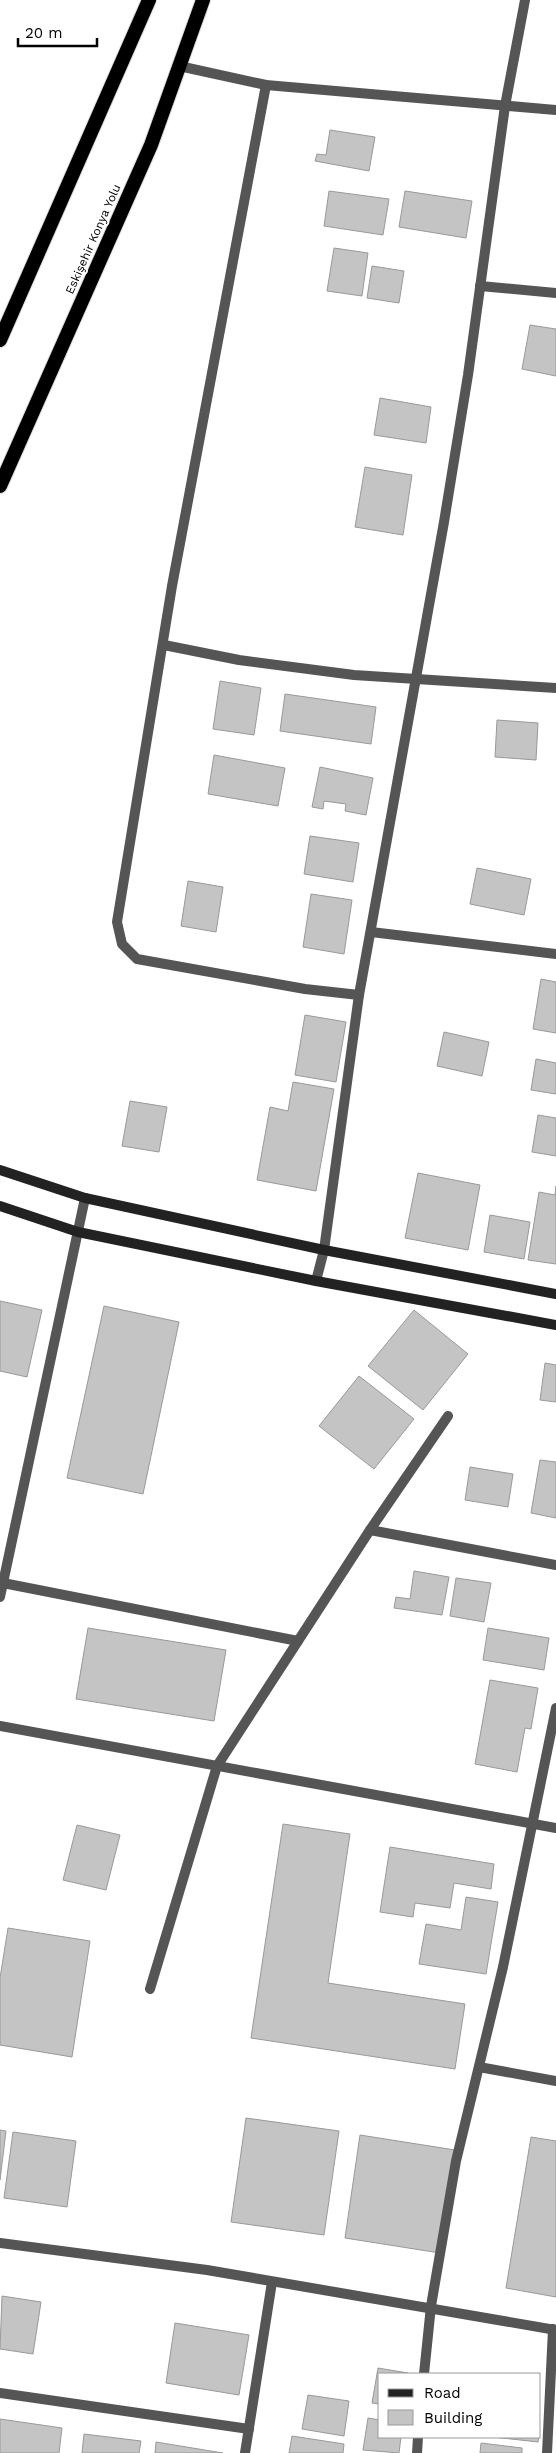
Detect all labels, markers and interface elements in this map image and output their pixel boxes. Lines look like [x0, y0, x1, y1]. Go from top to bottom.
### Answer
scale bar [18, 15, 96, 47]
text: 20 m [25, 24, 63, 42]
street label: Eskişehir Konya Yolu [62, 182, 124, 296]
legend [378, 2373, 541, 2438]
text: Road [424, 2384, 461, 2402]
text: Building [424, 2409, 482, 2427]

